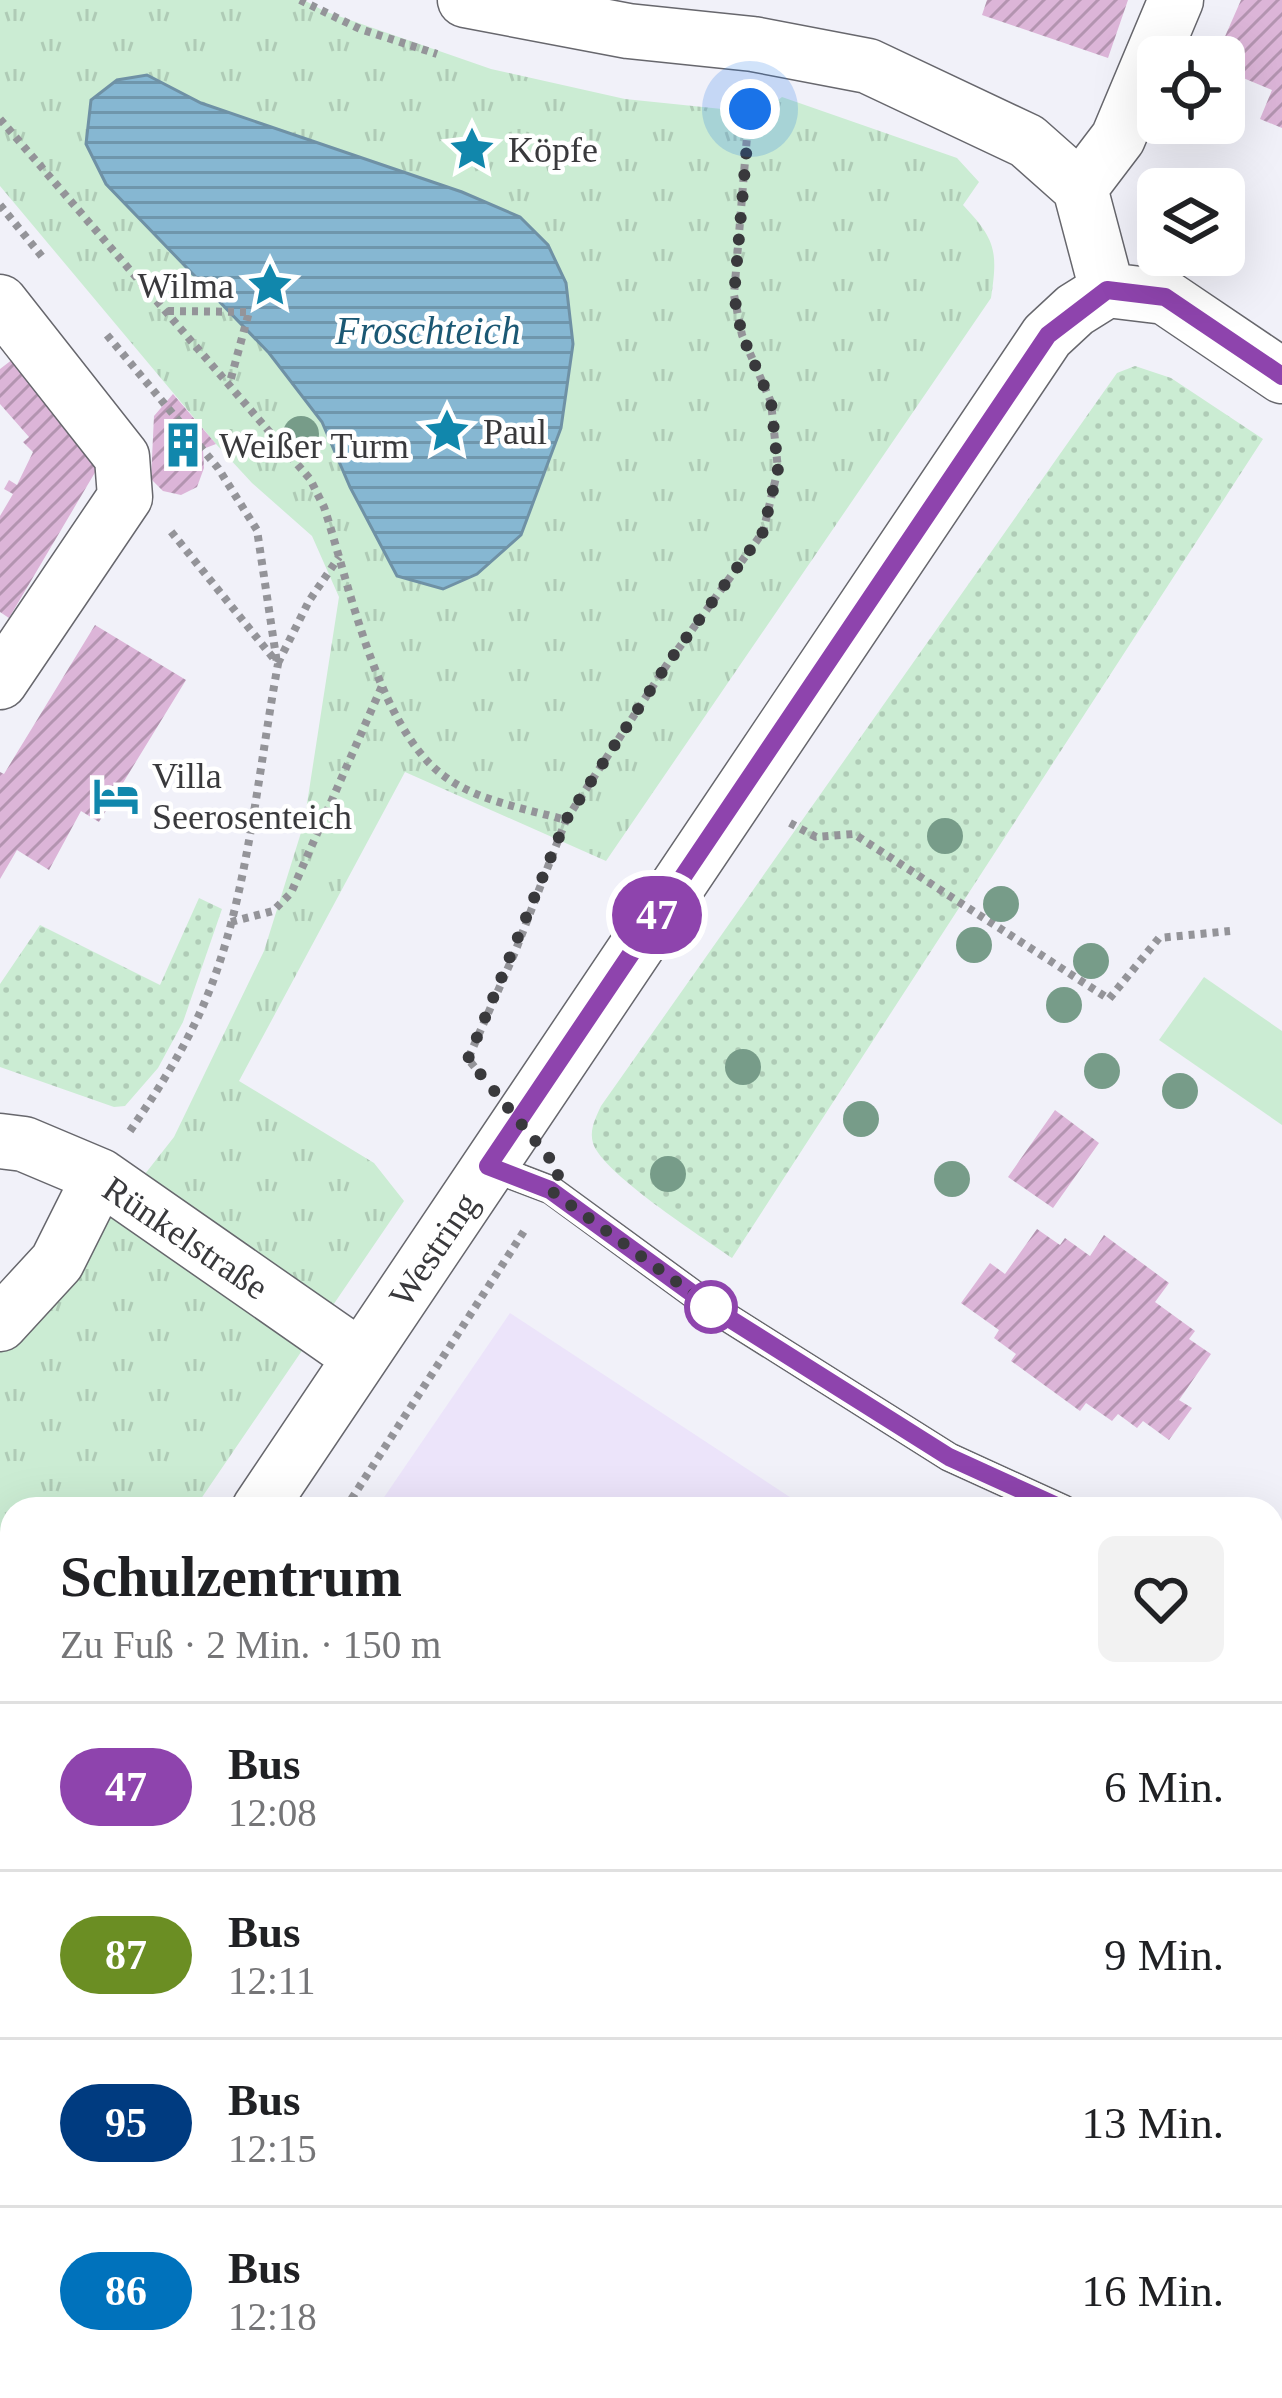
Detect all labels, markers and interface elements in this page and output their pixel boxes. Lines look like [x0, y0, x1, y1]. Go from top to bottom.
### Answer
map controls [1137, 36, 1245, 276]
button: locate [1137, 36, 1245, 144]
your location [720, 79, 780, 139]
place icon: Köpfe [447, 124, 497, 174]
place label: Köpfe [508, 130, 598, 170]
button: layers [1137, 168, 1245, 276]
place icon: Wilma [245, 260, 295, 310]
place label: Wilma [137, 266, 234, 306]
water label: Froschteich [335, 309, 520, 352]
place icon: Paul [422, 406, 472, 456]
place label: Paul [483, 412, 547, 452]
building icon: Weißer Turm [158, 420, 208, 470]
place label: Weißer Turm [219, 426, 409, 466]
place label: Villa Seerosenteich [152, 756, 352, 837]
hotel icon: Villa Seerosenteich [91, 771, 141, 821]
line badge: 47 [603, 876, 711, 954]
text: 47 [636, 892, 678, 938]
street label: Rünkelstraße [96, 1168, 275, 1308]
street label: Westring [381, 1185, 486, 1314]
unlabelled marker [686, 1282, 736, 1332]
button: heart [1098, 1536, 1224, 1662]
text: Schulzentrum [60, 1545, 402, 1608]
text: Zu Fuß · 2 Min. · 150 m [60, 1623, 441, 1666]
text: Bus [228, 1739, 301, 1789]
text: 6 Min. [1104, 1762, 1224, 1812]
text: 47 [105, 1764, 147, 1810]
text: 12:08 [228, 1791, 317, 1834]
text: Bus [228, 1907, 301, 1957]
text: 9 Min. [1104, 1930, 1224, 1980]
text: 87 [105, 1932, 147, 1978]
text: 12:11 [228, 1959, 315, 2002]
text: Bus [228, 2075, 301, 2125]
text: 13 Min. [1081, 2098, 1224, 2148]
text: 95 [105, 2100, 147, 2146]
text: 12:15 [228, 2127, 317, 2170]
text: Bus [228, 2243, 301, 2293]
text: 16 Min. [1081, 2266, 1224, 2316]
text: 86 [105, 2268, 147, 2314]
text: 12:18 [228, 2295, 317, 2338]

